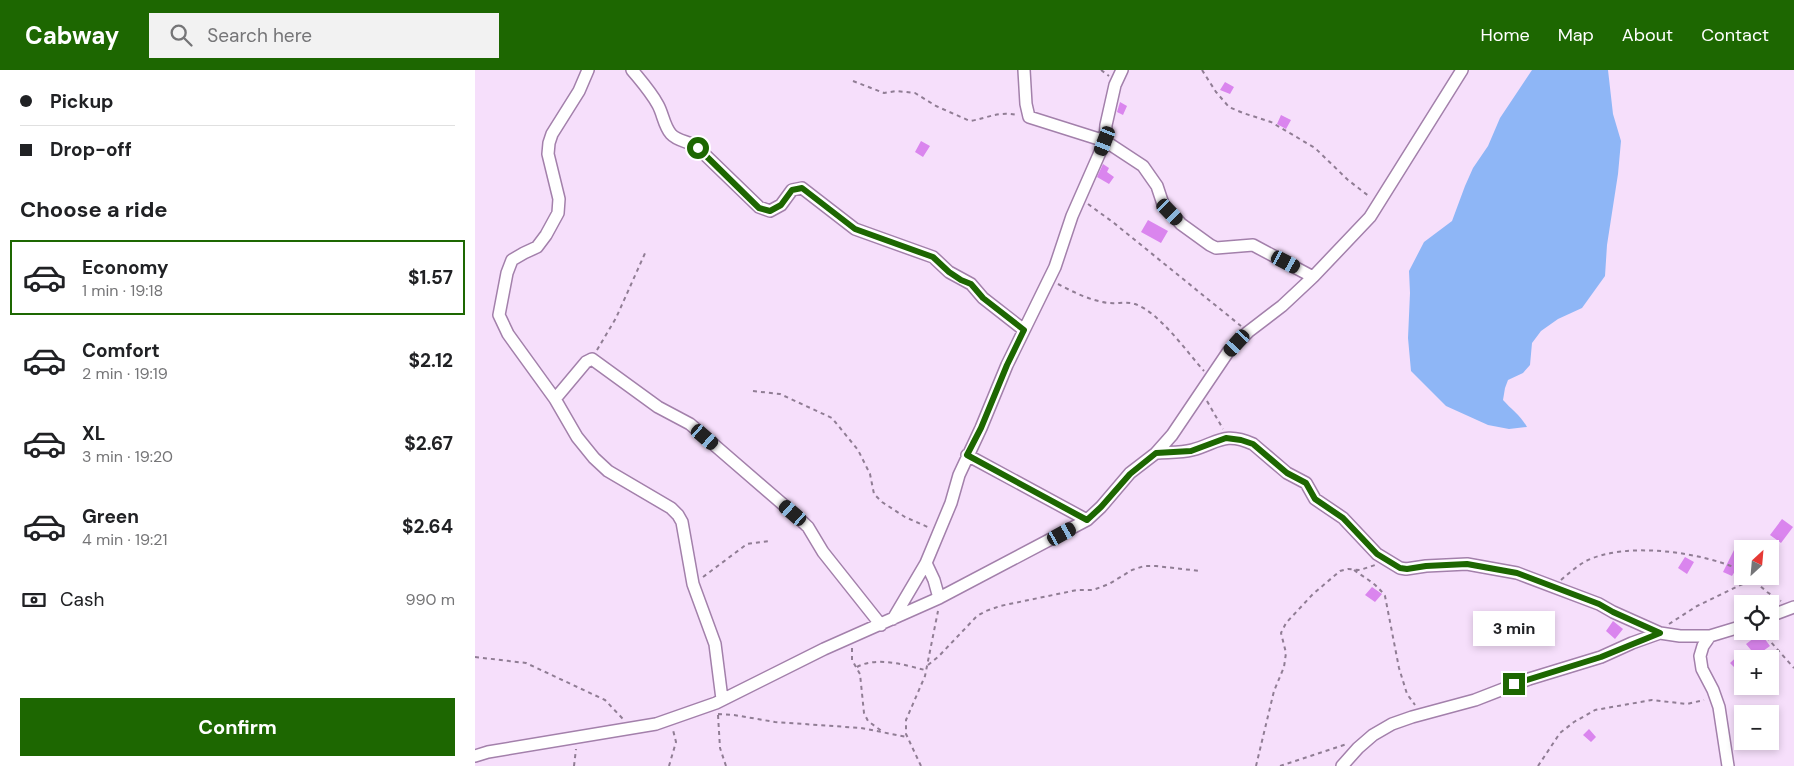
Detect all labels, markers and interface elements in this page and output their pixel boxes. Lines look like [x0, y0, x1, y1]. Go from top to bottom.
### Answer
search box [149, 13, 499, 58]
text: Cabway [25, 20, 119, 51]
icon: search [167, 21, 195, 49]
text: Search here [207, 23, 312, 48]
text: Home [1480, 23, 1530, 47]
text: Map [1558, 23, 1594, 47]
text: About [1622, 23, 1673, 47]
text: Contact [1701, 23, 1769, 47]
text: Pickup [50, 89, 114, 114]
car [1092, 124, 1117, 158]
text: Drop-off [50, 137, 132, 162]
route start [687, 137, 709, 159]
text: Choose a ride [20, 195, 168, 224]
car [1154, 196, 1185, 228]
car [1269, 248, 1302, 276]
icon: car [22, 255, 67, 300]
text: Economy [82, 255, 169, 280]
text: $1.57 [408, 265, 453, 290]
text: 1 min · 19:18 [82, 280, 163, 301]
car [1221, 327, 1252, 359]
icon: car [22, 338, 67, 383]
text: Comfort [82, 338, 160, 363]
text: $2.12 [409, 348, 453, 373]
text: 2 min · 19:19 [82, 363, 168, 384]
icon: car [22, 421, 67, 466]
text: XL [82, 421, 105, 446]
car [688, 421, 721, 453]
text: $2.67 [404, 431, 453, 456]
text: 3 min · 19:20 [82, 446, 173, 467]
car [776, 497, 809, 529]
icon: car [22, 504, 67, 549]
text: Green [82, 504, 139, 529]
text: $2.64 [402, 514, 453, 539]
car [1045, 520, 1078, 548]
text: 4 min · 19:21 [82, 529, 167, 550]
north arrow [1734, 540, 1779, 585]
map controls [1734, 540, 1779, 750]
icon: cash [20, 586, 48, 614]
text: Cash [60, 587, 104, 612]
text: 990 m [405, 589, 455, 610]
button: locate [1734, 595, 1779, 640]
callout: 3 min [1473, 612, 1555, 646]
text: 3 min [1493, 618, 1535, 639]
button: + [1734, 650, 1779, 695]
route end [1503, 673, 1525, 695]
button: Confirm [20, 698, 455, 756]
button: − [1734, 705, 1779, 750]

